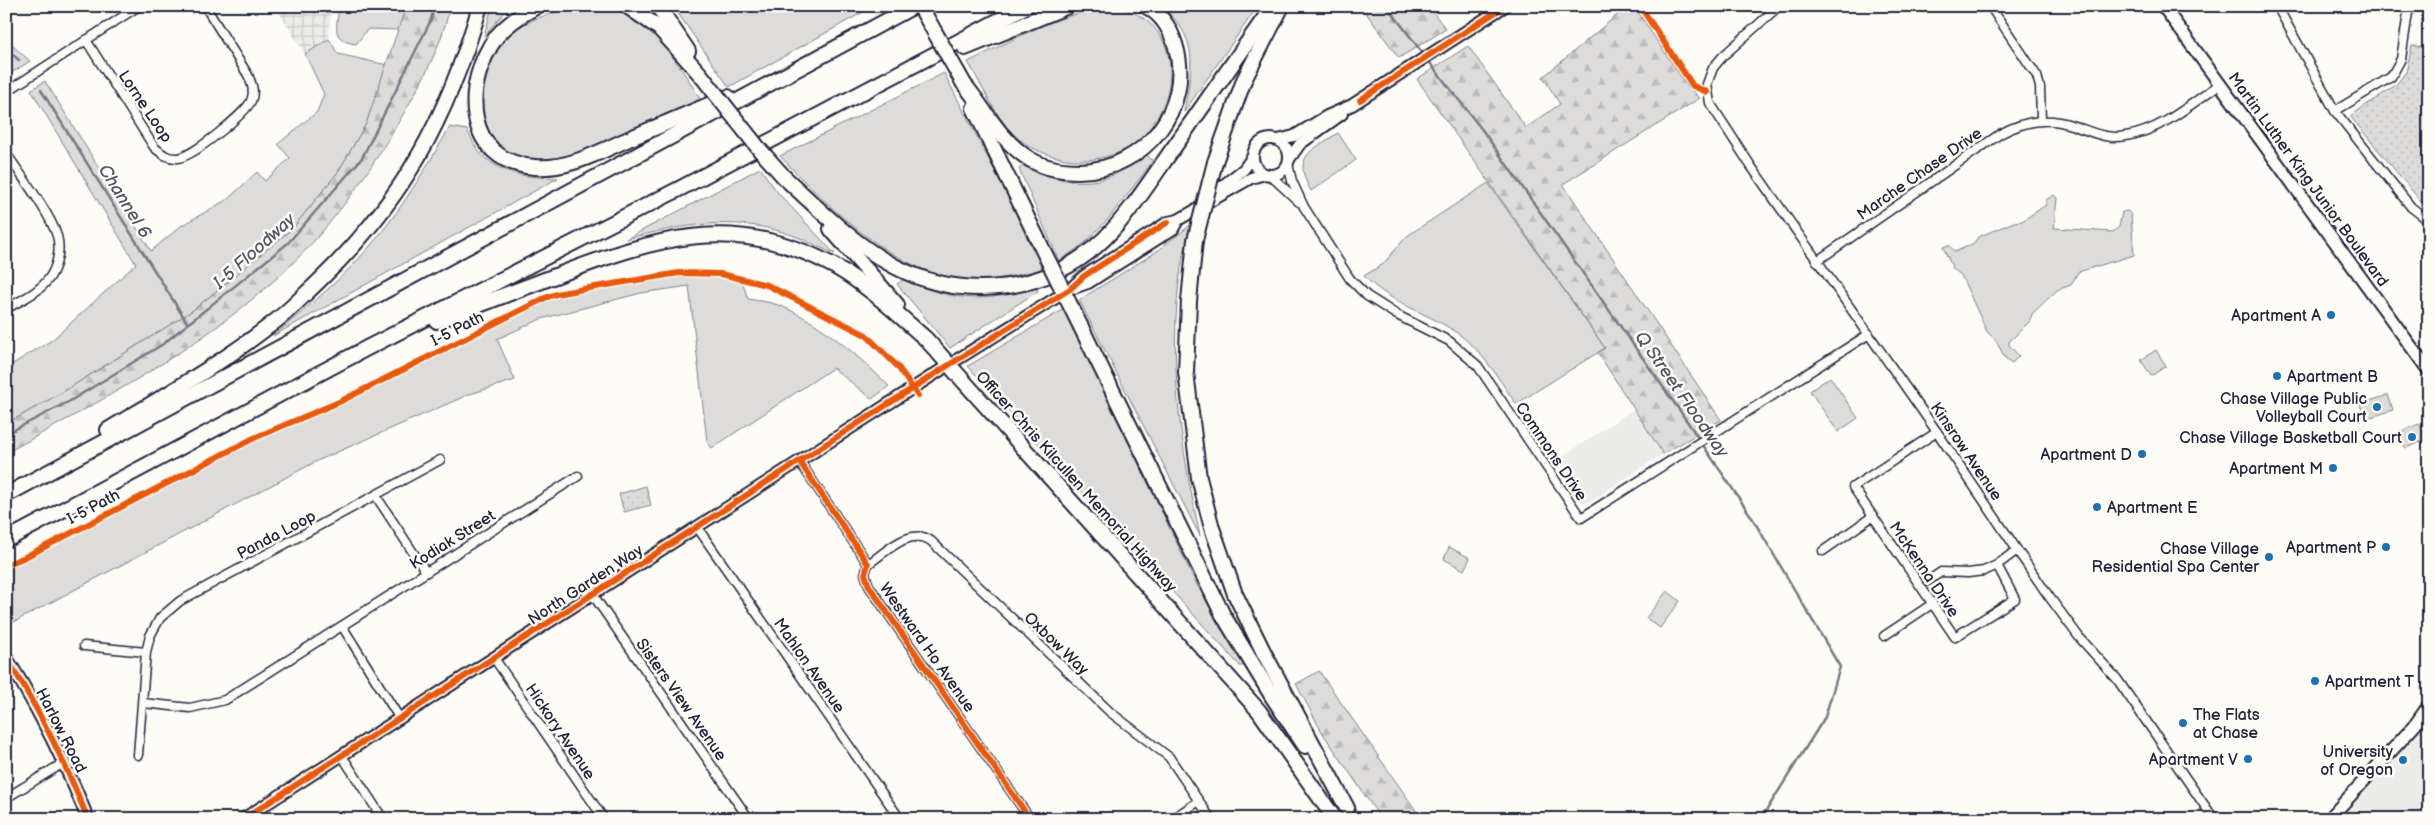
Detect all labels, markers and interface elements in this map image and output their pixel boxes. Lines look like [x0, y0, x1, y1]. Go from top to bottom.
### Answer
street label: Lorne Loop [114, 67, 176, 146]
street label: Martin Luther King Junior Boulevard [2224, 69, 2392, 291]
street label: Marche Chase Drive [1854, 124, 1986, 224]
water label: Channel 6 [94, 160, 156, 242]
water label: I-5 Floodway [208, 209, 300, 294]
place label: Apartment A [2231, 307, 2321, 326]
street label: I-5 Path [428, 308, 487, 351]
marker: Apartment A [2325, 309, 2337, 321]
water label: Q Street Floodway [1630, 327, 1734, 462]
street label: Officer Chris Kilcullen Memorial Highway [972, 368, 1181, 597]
place label: Apartment B [2287, 368, 2378, 387]
marker: Apartment B [2271, 370, 2283, 382]
place label: Chase Village Public Volleyball Court [2220, 390, 2367, 427]
street label: Commons Drive [1511, 399, 1591, 505]
street label: Kinsrow Avenue [1926, 399, 2006, 505]
marker: Chase Village Public Volleyball Court [2371, 401, 2383, 413]
place label: Chase Village Basketball Court [2179, 429, 2402, 448]
marker: Chase Village Basketball Court [2406, 431, 2418, 443]
place label: Apartment D [2040, 446, 2132, 465]
marker: Apartment D [2136, 448, 2148, 460]
place label: Apartment M [2229, 460, 2323, 479]
marker: Apartment M [2327, 462, 2339, 474]
street label: I-5 Path [64, 486, 123, 529]
place label: Apartment E [2107, 499, 2198, 518]
marker: Apartment E [2091, 501, 2103, 513]
street label: Kodiak Street [407, 506, 499, 574]
street label: Panda Loop [234, 507, 319, 564]
street label: McKenna Drive [1885, 519, 1963, 622]
place label: Apartment P [2286, 539, 2376, 558]
place label: Chase Village Residential Spa Center [2092, 540, 2260, 577]
street label: North Garden Way [525, 541, 647, 629]
marker: Apartment P [2380, 541, 2392, 553]
marker: Chase Village Residential Spa Center [2263, 551, 2275, 563]
street label: Westward Ho Avenue [875, 580, 979, 717]
street label: Oxbow Way [1020, 609, 1093, 680]
street label: Mahlon Avenue [769, 615, 849, 717]
street label: Sisters View Avenue [631, 635, 730, 765]
place label: Apartment T [2325, 673, 2414, 692]
marker: Apartment T [2309, 675, 2321, 687]
street label: Hickory Avenue [521, 680, 599, 784]
street label: Harlow Road [31, 685, 90, 776]
place label: The Flats at Chase [2193, 706, 2260, 743]
marker: The Flats at Chase [2177, 717, 2189, 729]
place label: University of Oregon [2320, 743, 2394, 780]
place label: Apartment V [2149, 751, 2238, 770]
marker: Apartment V [2242, 753, 2254, 765]
marker: University of Oregon [2397, 754, 2409, 766]

